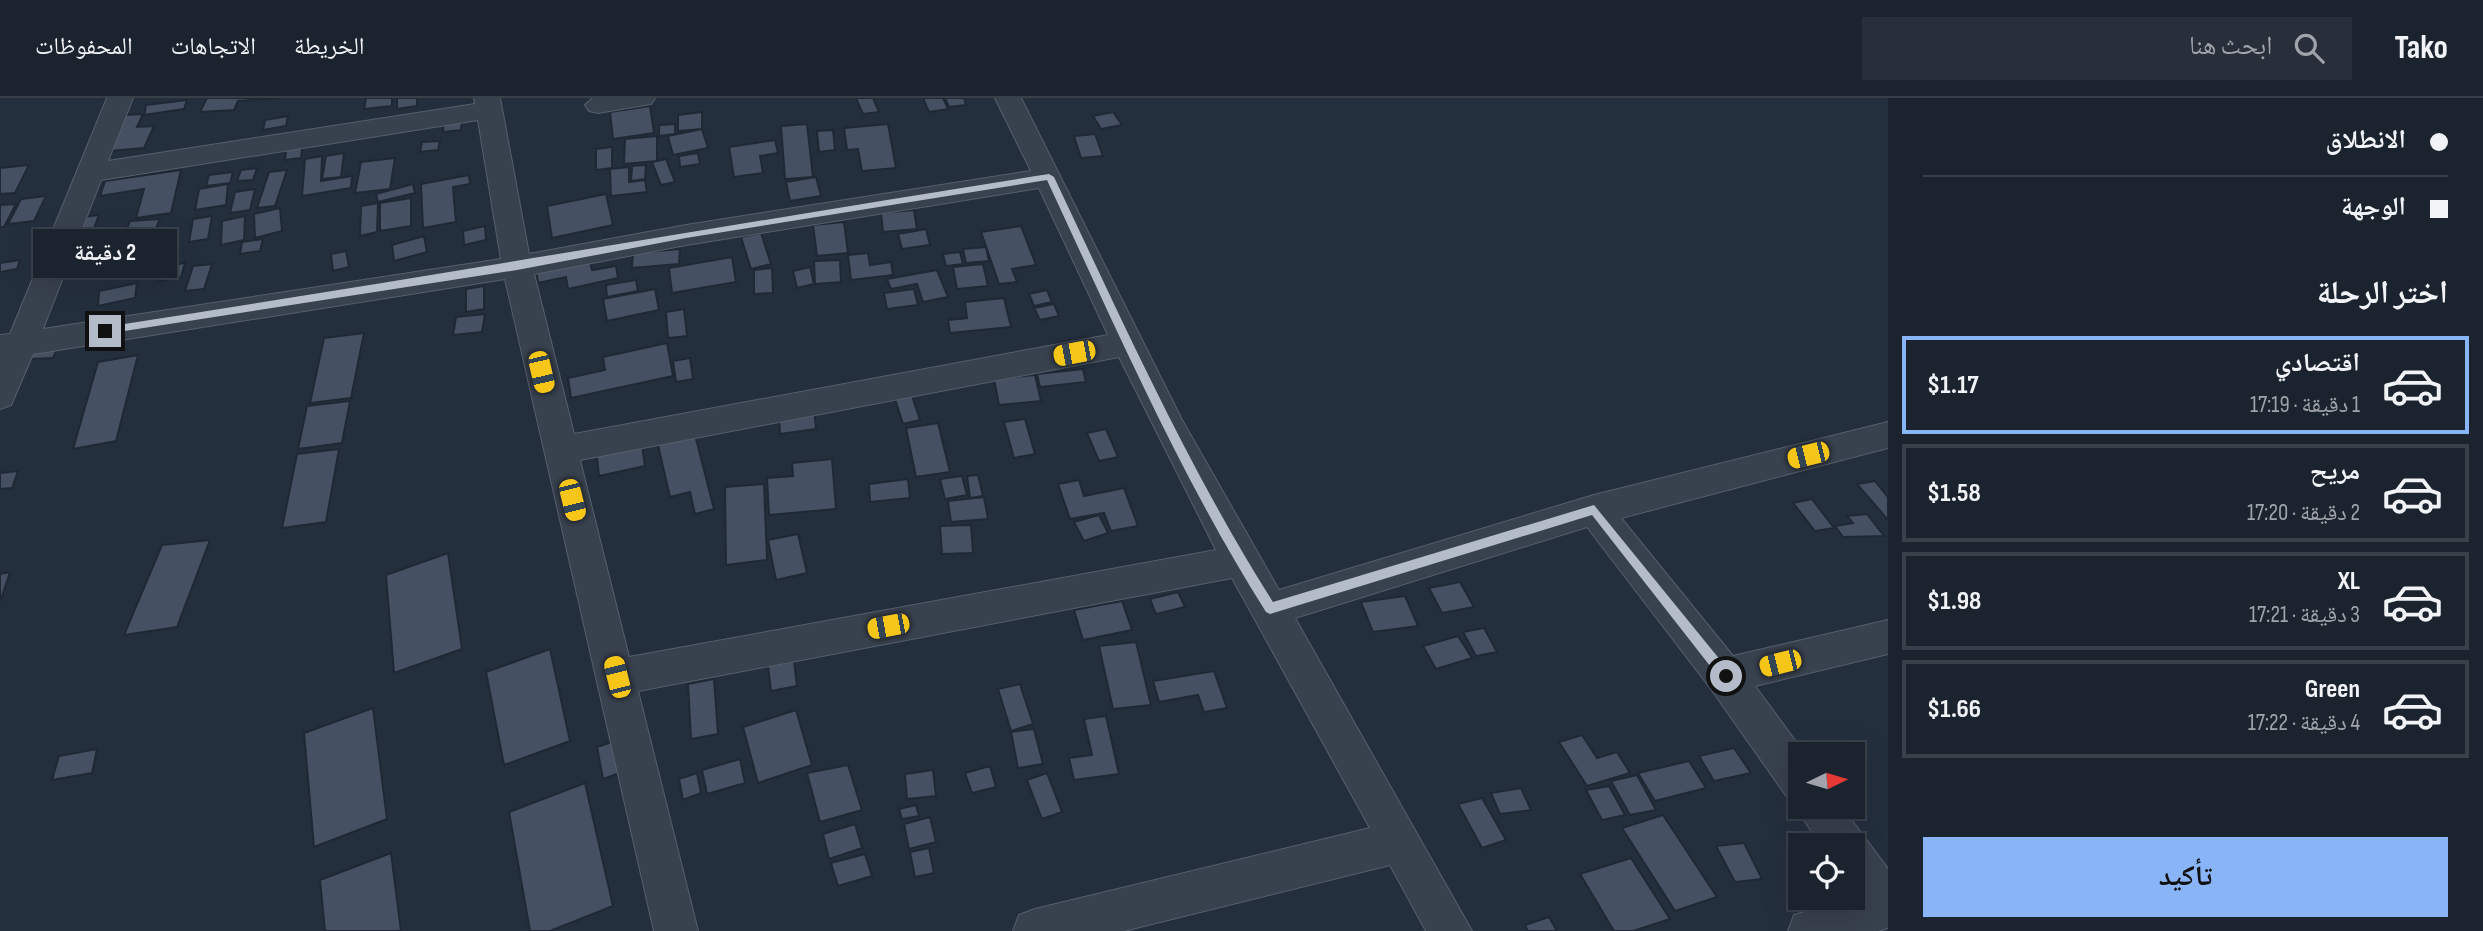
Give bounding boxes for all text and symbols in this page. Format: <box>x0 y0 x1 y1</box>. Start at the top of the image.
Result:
search box <box>1862 17 2352 80</box>
text: Tako <box>2394 28 2448 68</box>
icon: search <box>2290 29 2328 67</box>
text: ابحث هنا <box>2189 31 2272 62</box>
text: المحفوظات <box>35 32 133 61</box>
text: الاتجاهات <box>171 32 256 61</box>
text: الخريطة <box>294 32 365 61</box>
text: الانطلاق <box>2326 125 2406 156</box>
text: الوجهة <box>2341 192 2406 223</box>
callout: 2 دقيقة <box>33 230 177 278</box>
text: 2 دقيقة <box>74 239 136 267</box>
text: اختر الرحلة <box>2317 274 2448 313</box>
route end <box>89 315 121 347</box>
car <box>1052 339 1097 367</box>
text: اقتصادي <box>2275 348 2360 379</box>
car <box>527 349 556 395</box>
icon: car <box>2381 354 2444 417</box>
text: $1.17 <box>1927 370 1979 401</box>
text: 1 دقيقة · 17:19 <box>2250 391 2360 419</box>
car <box>1786 440 1831 470</box>
text: مريح <box>2310 456 2360 487</box>
icon: car <box>2381 462 2444 525</box>
car <box>557 477 588 523</box>
text: $1.58 <box>1927 478 1981 509</box>
text: 2 دقيقة · 17:20 <box>2247 499 2360 527</box>
text: XL <box>2338 566 2360 597</box>
icon: car <box>2381 570 2444 633</box>
text: $1.98 <box>1927 586 1981 617</box>
text: 3 دقيقة · 17:21 <box>2249 601 2360 629</box>
car <box>866 612 911 640</box>
car <box>1758 648 1803 678</box>
car <box>602 654 633 700</box>
route start <box>1710 660 1742 692</box>
text: Green <box>2305 674 2360 705</box>
icon: car <box>2381 678 2444 741</box>
text: $1.66 <box>1927 694 1981 725</box>
text: 4 دقيقة · 17:22 <box>2248 709 2360 737</box>
north arrow <box>1788 742 1866 819</box>
map controls <box>1788 742 1865 910</box>
button: locate <box>1788 833 1865 910</box>
button: تأكيد <box>1923 837 2448 917</box>

